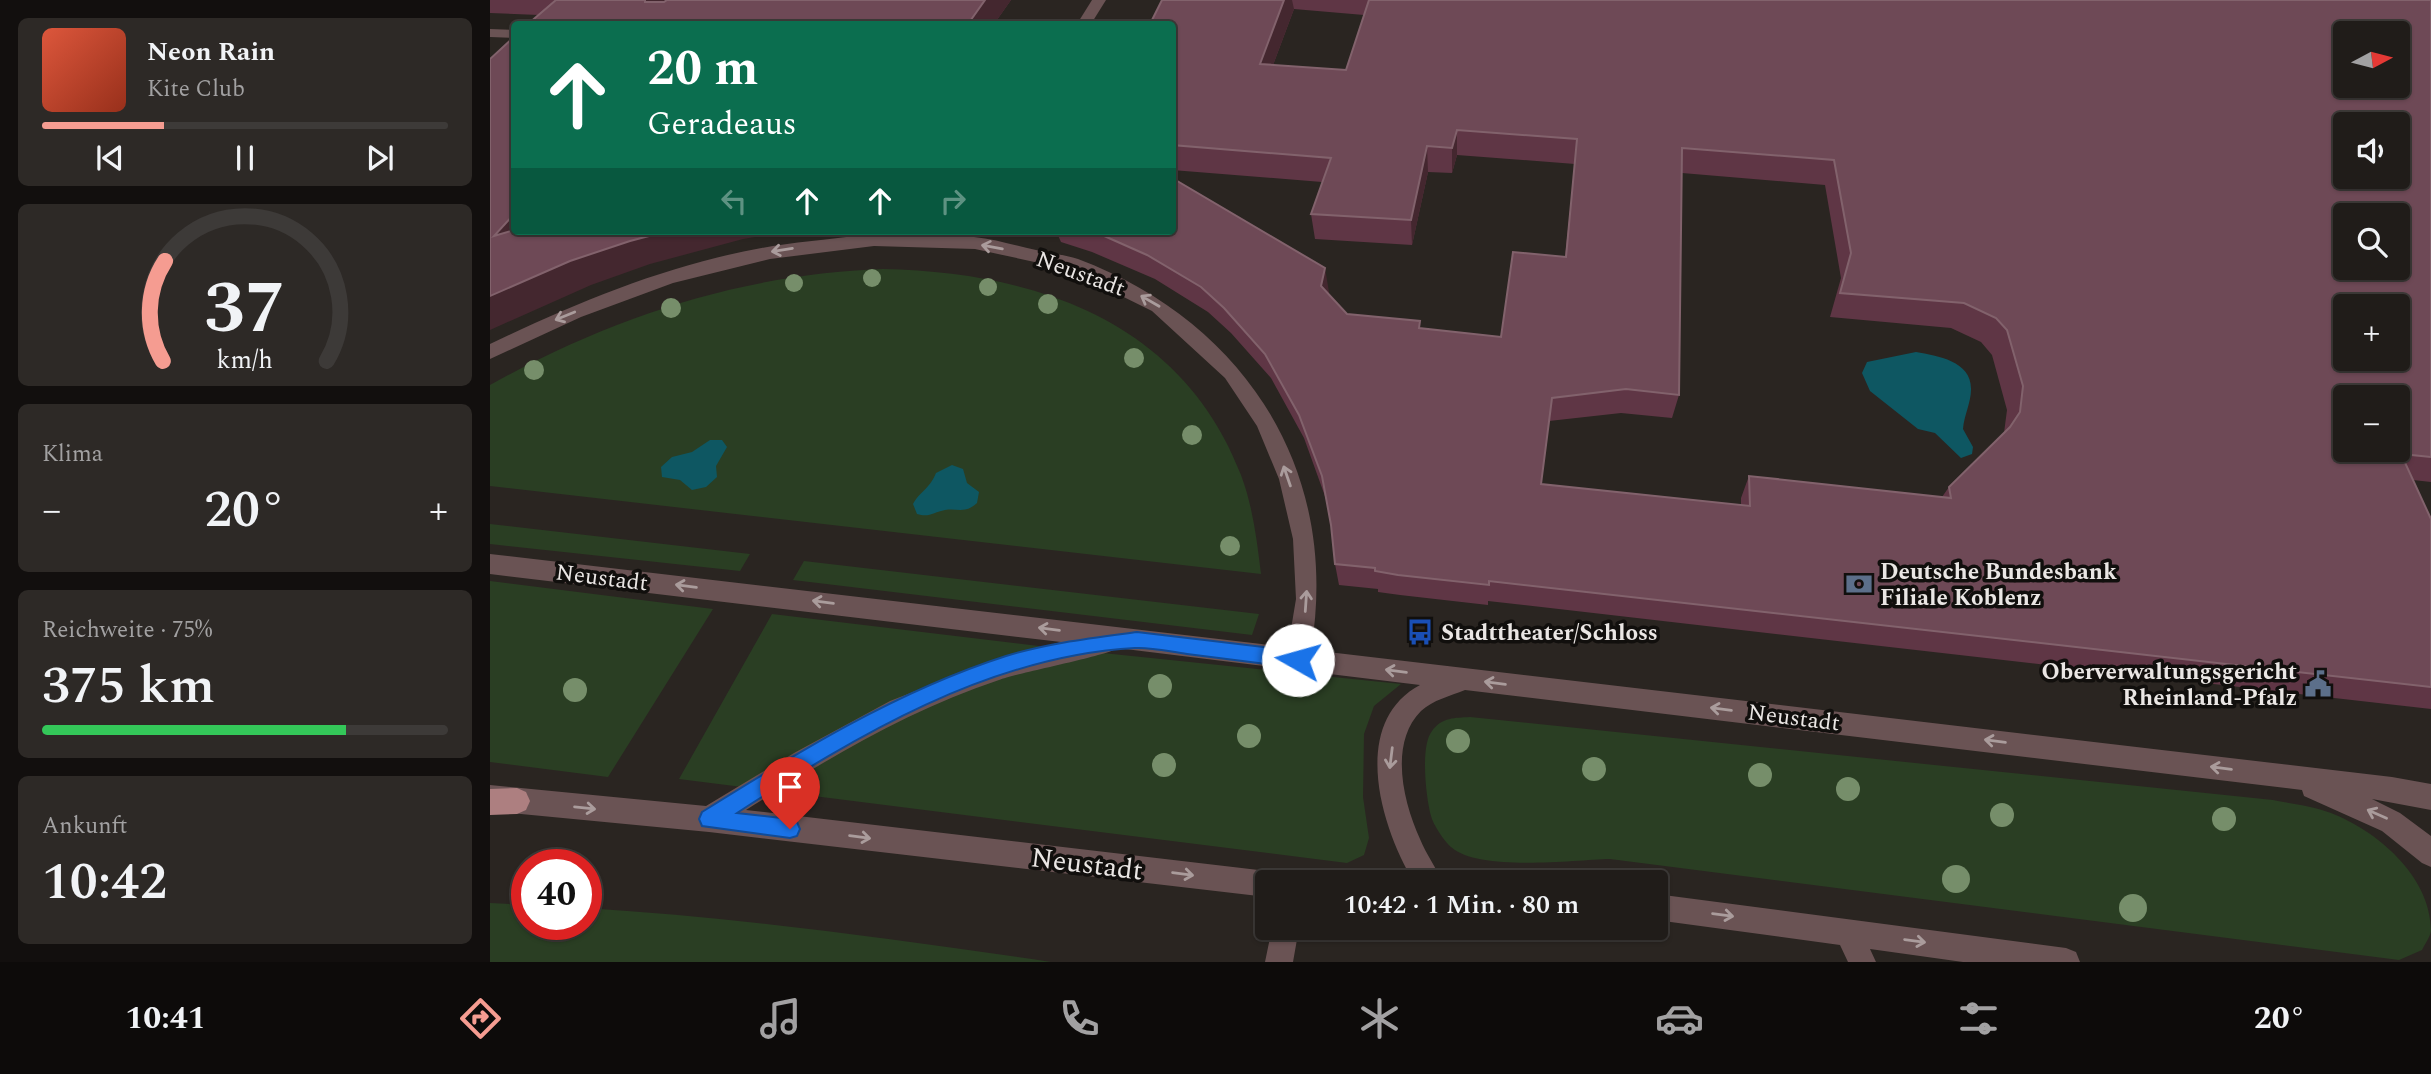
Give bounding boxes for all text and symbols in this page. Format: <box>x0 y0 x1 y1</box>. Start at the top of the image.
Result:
north arrow <box>2333 21 2410 98</box>
map controls <box>2333 21 2410 462</box>
text: Neon Rain <box>147 32 275 72</box>
text: 20 m <box>647 32 758 107</box>
icon: ahead <box>532 49 623 140</box>
text: Kite Club <box>147 72 245 107</box>
text: Geradeaus <box>647 100 797 149</box>
button: sound <box>2333 112 2410 189</box>
icon: previous <box>91 139 129 177</box>
icon: pause <box>226 139 264 177</box>
icon: next <box>361 139 399 177</box>
icon: left <box>715 182 753 220</box>
icon: ahead <box>788 182 826 220</box>
icon: ahead <box>861 182 899 220</box>
icon: right <box>934 182 972 220</box>
button: search <box>2333 203 2410 280</box>
one-way arrow <box>981 239 1004 253</box>
street label: Neustadt <box>1031 242 1130 307</box>
one-way arrow <box>771 244 794 257</box>
text: 37 <box>204 254 286 365</box>
one-way arrow <box>1140 294 1160 308</box>
button: + <box>2333 294 2410 371</box>
one-way arrow <box>554 310 576 323</box>
text: km/h <box>217 342 273 380</box>
button: − <box>2333 385 2410 462</box>
text: Klima <box>42 437 103 472</box>
one-way arrow <box>1280 465 1293 487</box>
text: 20° <box>204 471 286 550</box>
text: − <box>42 482 61 540</box>
text: + <box>429 482 448 540</box>
street label: Neustadt <box>554 555 650 601</box>
place label: Deutsche Bundesbank Filiale Koblenz <box>1880 555 2117 616</box>
bank icon: Deutsche Bundesbank Filiale Koblenz <box>1844 569 1874 599</box>
one-way arrow <box>675 580 698 593</box>
one-way arrow <box>1300 590 1313 613</box>
one-way arrow <box>812 596 835 609</box>
text: Reichweite · 75% <box>42 613 212 648</box>
place label: Stadttheater/Schloss <box>1441 616 1658 651</box>
bus stop icon: Stadttheater/Schloss <box>1405 617 1435 647</box>
one-way arrow <box>1038 623 1061 636</box>
position arrow <box>1261 623 1335 697</box>
text: 375 km <box>42 647 215 726</box>
place label: Oberverwaltungsgericht Rheinland-Pfalz <box>2042 655 2297 716</box>
one-way arrow <box>1386 665 1408 678</box>
public building icon: Oberverwaltungsgericht Rheinland-Pfalz <box>2303 669 2333 699</box>
one-way arrow <box>1484 676 1506 689</box>
street label: Neustadt <box>1746 695 1842 741</box>
one-way arrow <box>1710 702 1733 715</box>
one-way arrow <box>1984 735 2007 748</box>
one-way arrow <box>1385 746 1398 769</box>
pin <box>760 757 820 829</box>
one-way arrow <box>2210 761 2233 774</box>
icon: arrive <box>771 768 809 806</box>
one-way arrow <box>573 802 596 815</box>
one-way arrow <box>2366 807 2388 820</box>
text: Ankunft <box>42 809 127 844</box>
one-way arrow <box>848 830 871 843</box>
street label: Neustadt <box>1028 836 1145 893</box>
text: 10:42 <box>42 843 167 922</box>
speed limit sign: 40 <box>511 849 602 940</box>
one-way arrow <box>1171 868 1194 881</box>
text: 10:42 · 1 Min. · 80 m <box>1344 885 1579 925</box>
one-way arrow <box>1711 909 1734 922</box>
one-way arrow <box>1903 934 1926 947</box>
text: 10:41 <box>125 994 206 1043</box>
icon: directions <box>456 994 505 1043</box>
icon: music <box>756 994 805 1043</box>
icon: phone <box>1055 994 1104 1043</box>
icon: climate <box>1355 994 1404 1043</box>
icon: car <box>1655 994 1704 1043</box>
icon: filters <box>1954 994 2003 1043</box>
text: 20° <box>2254 994 2306 1043</box>

